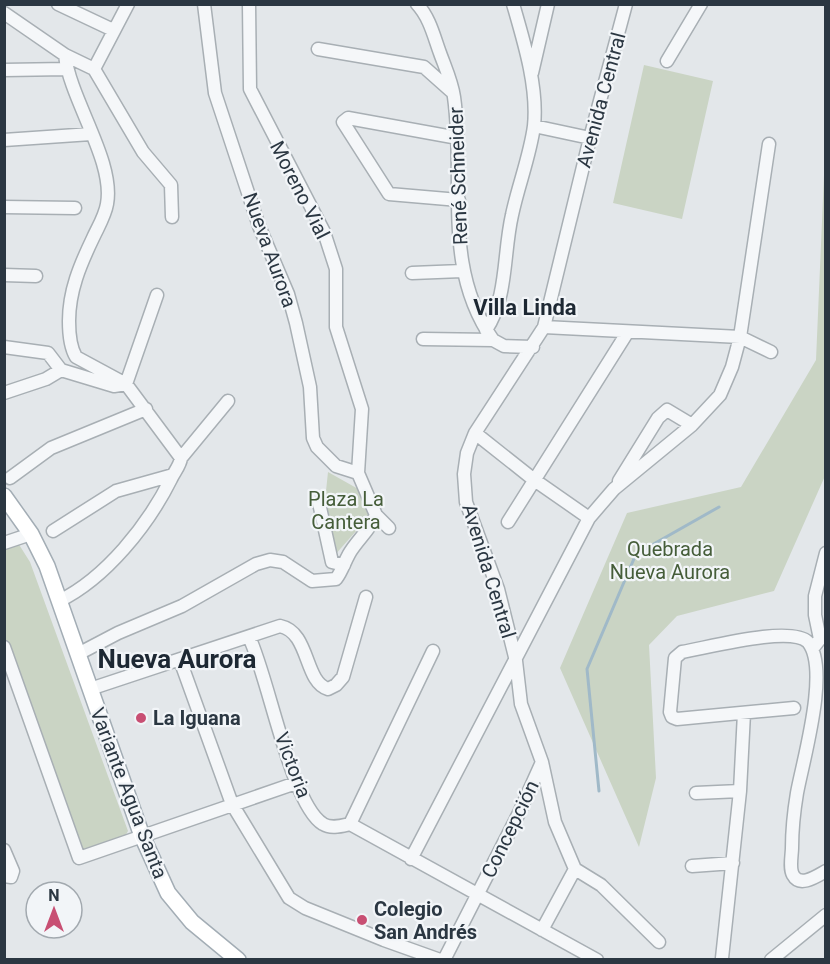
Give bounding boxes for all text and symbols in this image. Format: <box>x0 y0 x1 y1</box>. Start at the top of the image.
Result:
street label: Avenida Central <box>571 30 631 170</box>
street label: René Schneider <box>444 106 472 245</box>
street label: Moreno Vial <box>265 137 335 243</box>
street label: Nueva Aurora <box>238 189 302 311</box>
district label: Villa Linda <box>473 295 577 320</box>
park label: Plaza La Cantera <box>308 487 384 534</box>
street label: Avenida Central <box>457 501 521 641</box>
park label: Quebrada Nueva Aurora <box>610 537 730 584</box>
district label: Nueva Aurora <box>98 644 257 674</box>
street label: Variante Agua Santa <box>85 704 173 882</box>
place label: La Iguana <box>153 706 241 730</box>
marker: La Iguana <box>134 711 148 725</box>
street label: Victoria <box>270 729 316 801</box>
street label: Concepción <box>476 776 544 882</box>
north arrow <box>24 880 84 940</box>
text: N <box>48 886 60 905</box>
place label: Colegio San Andrés <box>374 897 477 944</box>
marker: Colegio San Andrés <box>355 913 369 927</box>

